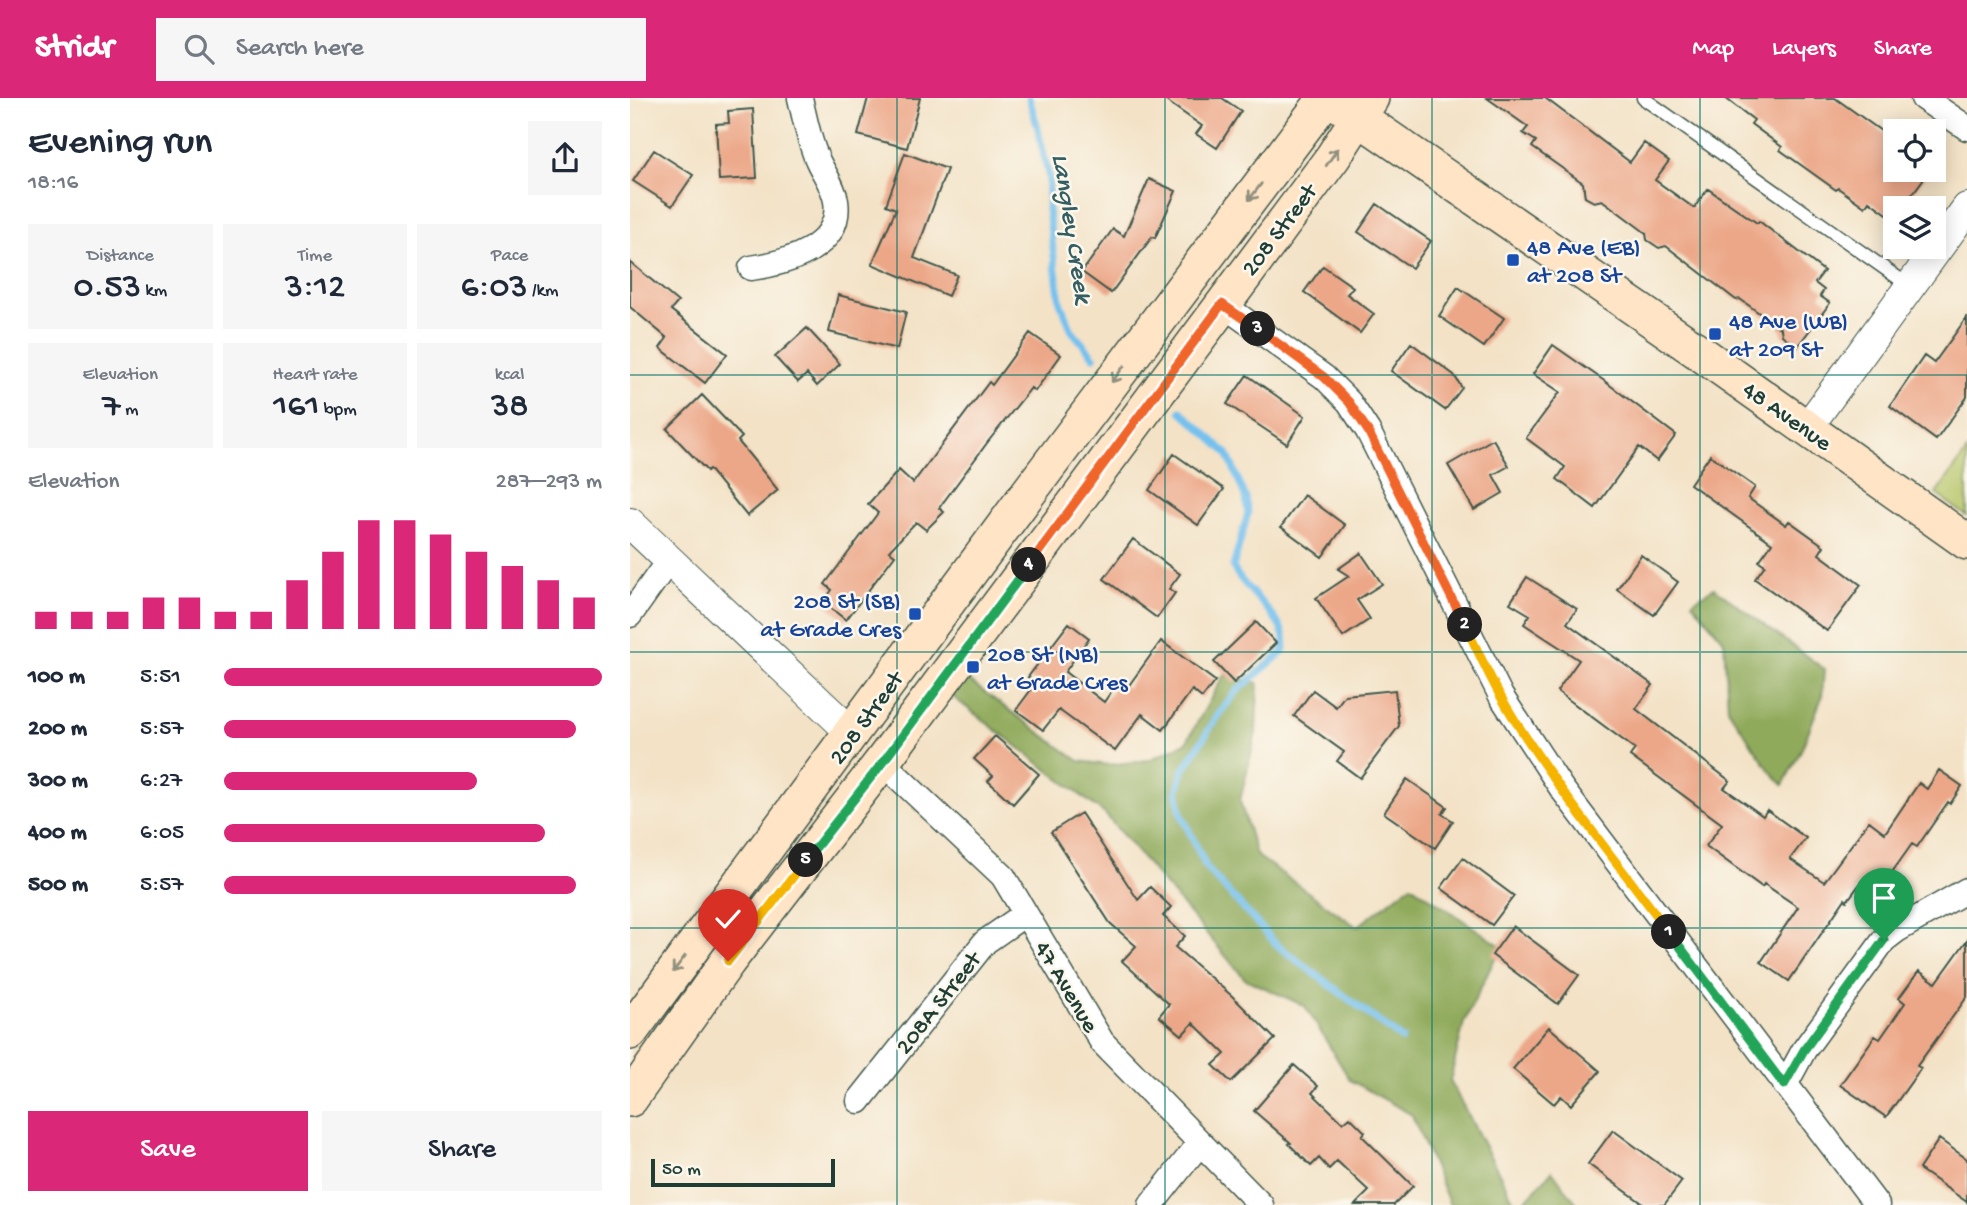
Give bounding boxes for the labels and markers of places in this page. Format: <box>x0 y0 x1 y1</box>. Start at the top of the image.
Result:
place label: 48 Ave (EB) at 208 St <box>1527 235 1641 292</box>
marker: 48 Ave (EB) at 208 St <box>1505 252 1521 268</box>
place label: 48 Ave (WB) at 209 St <box>1729 309 1848 366</box>
pin: 3 <box>1240 312 1276 346</box>
marker: 48 Ave (WB) at 209 St <box>1707 326 1723 342</box>
pin: 4 <box>1012 547 1046 582</box>
place label: 208 St (SB) at Grade Cres <box>760 589 902 646</box>
marker: 208 St (SB) at Grade Cres <box>907 606 923 622</box>
pin: 2 <box>1448 608 1482 642</box>
place label: 208 St (NB) at Grade Cres <box>987 642 1129 699</box>
marker: 208 St (NB) at Grade Cres <box>965 659 981 675</box>
pin: 5 <box>788 842 824 878</box>
pin <box>1854 868 1914 940</box>
pin <box>698 889 758 961</box>
pin: 1 <box>1651 914 1686 950</box>

